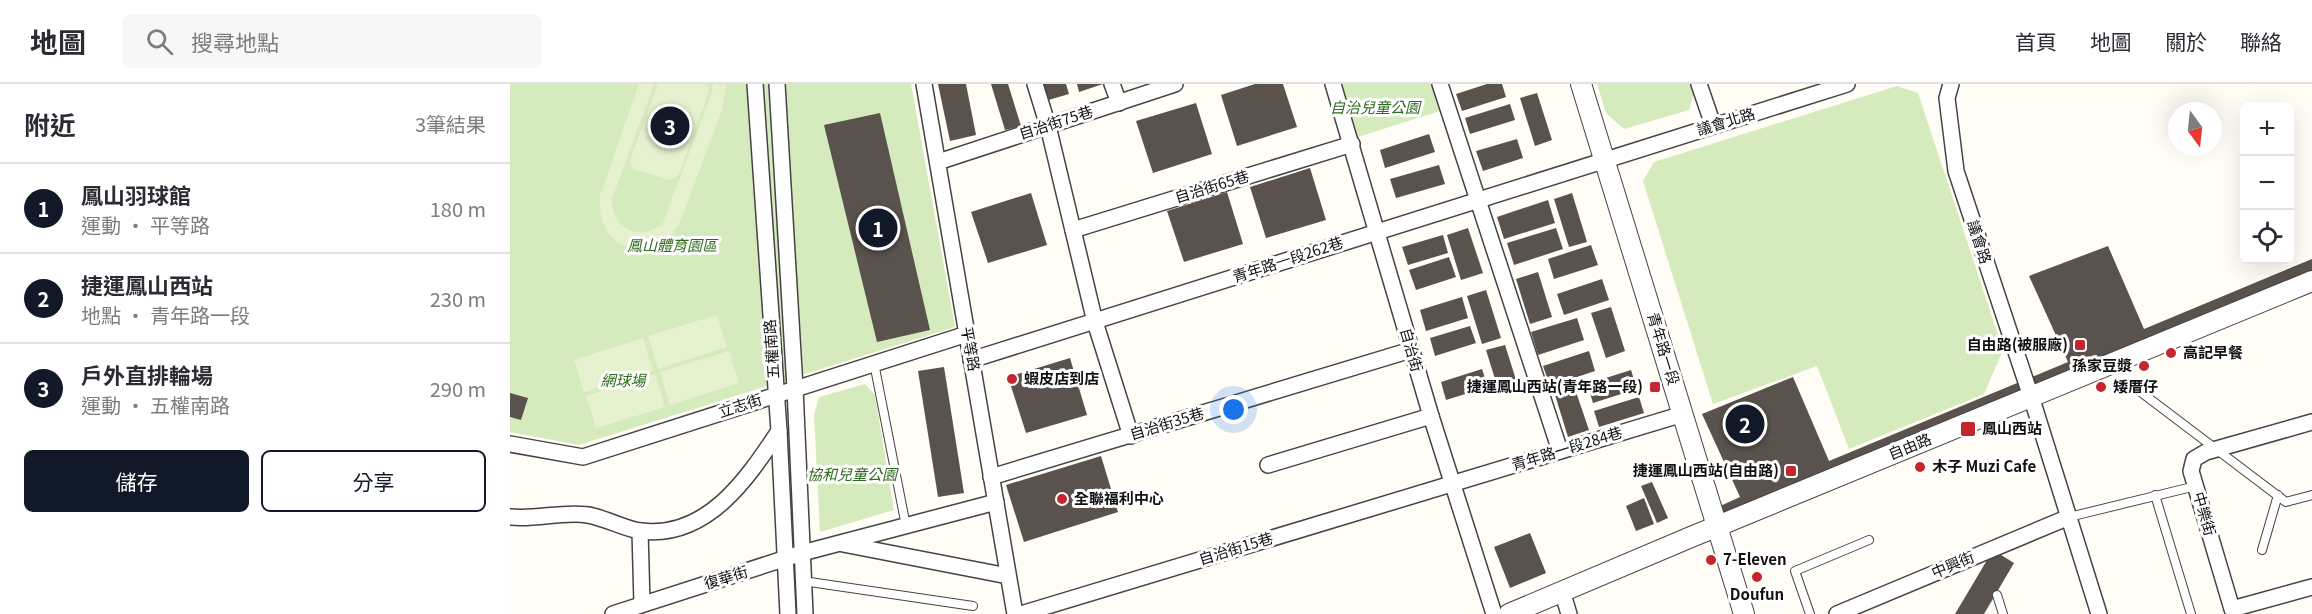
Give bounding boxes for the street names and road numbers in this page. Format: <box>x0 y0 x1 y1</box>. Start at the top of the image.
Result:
street label: 自治街75巷 <box>1016 100 1095 143</box>
street label: 議會北路 <box>1694 102 1757 139</box>
street label: 自治街65巷 <box>1172 164 1251 207</box>
street label: 議會路 <box>1963 217 1997 266</box>
street label: 青年路一段262巷 <box>1230 231 1345 286</box>
street label: 青年路一段 <box>1643 310 1685 388</box>
street label: 五權南路 <box>758 318 783 380</box>
street label: 平等路 <box>957 325 986 373</box>
street label: 自治街 <box>1396 325 1429 374</box>
street label: 立志街 <box>715 388 764 422</box>
street label: 自治街35巷 <box>1127 401 1206 444</box>
street label: 青年路一段284巷 <box>1509 421 1625 474</box>
street label: 自由路 <box>1885 427 1934 464</box>
street label: 中樂街 <box>2189 489 2222 538</box>
street label: 自治街15巷 <box>1196 526 1275 569</box>
street label: 中興街 <box>1928 545 1977 582</box>
street label: 復華街 <box>701 560 750 593</box>

